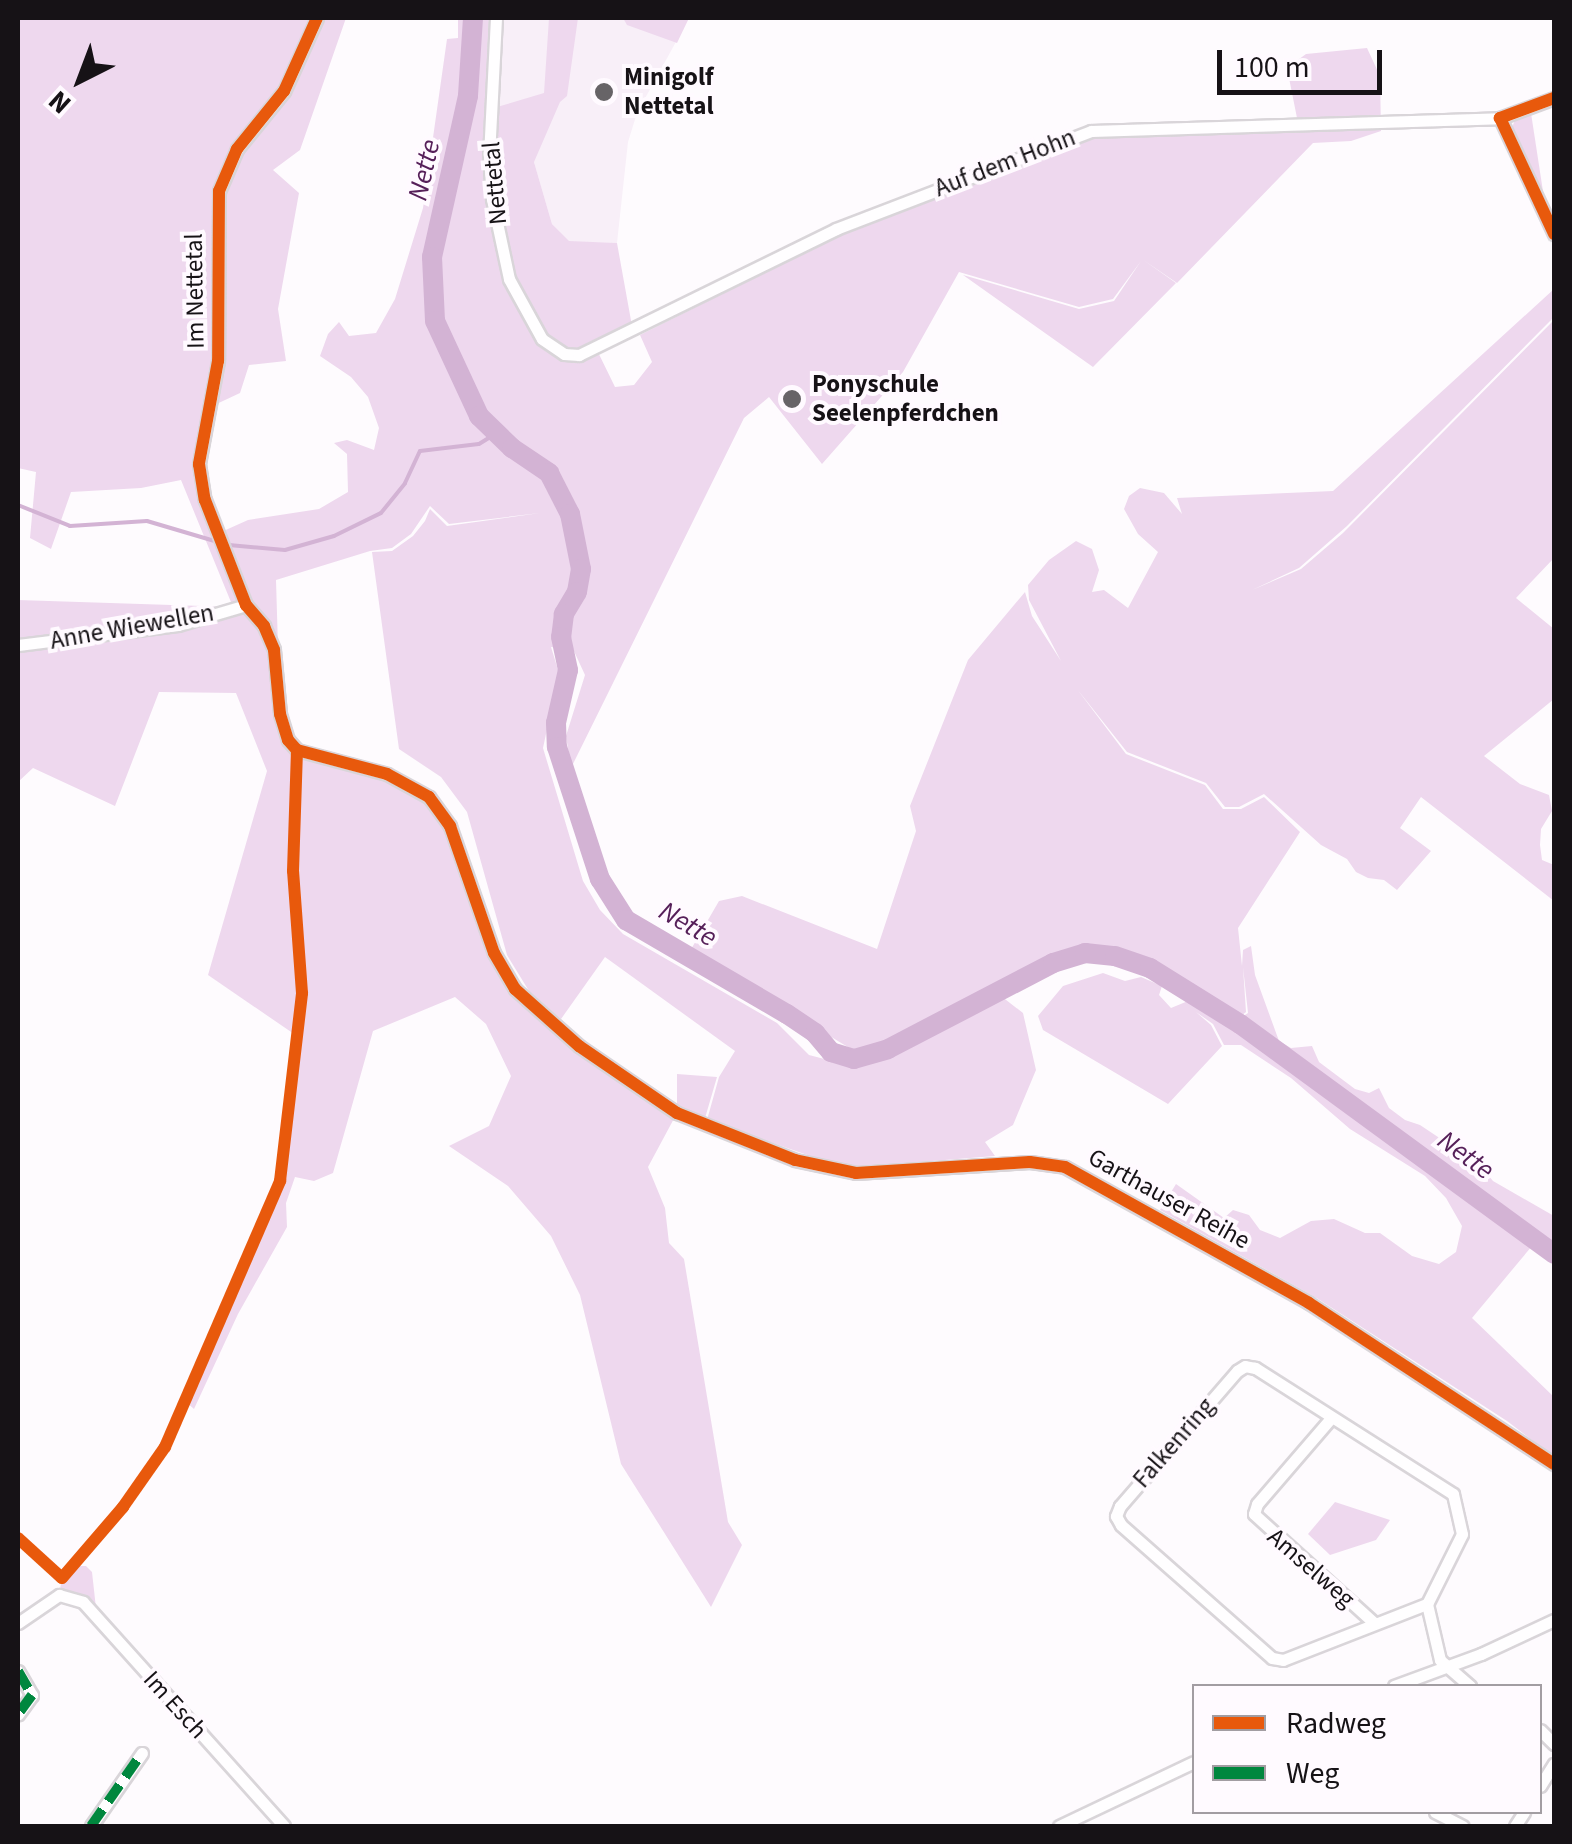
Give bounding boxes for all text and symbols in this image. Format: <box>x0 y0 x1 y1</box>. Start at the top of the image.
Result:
north arrow <box>30 30 130 130</box>
scale bar <box>1222 30 1387 92</box>
text: 100 m <box>1234 46 1310 89</box>
place label: Minigolf Nettetal <box>624 63 714 122</box>
text: N <box>40 81 80 123</box>
marker: Minigolf Nettetal <box>593 81 615 103</box>
street label: Auf dem Hohn <box>930 122 1080 204</box>
water label: Nette <box>401 136 447 204</box>
street label: Nettetal <box>476 140 514 226</box>
street label: Im Nettetal <box>179 233 211 349</box>
place label: Ponyschule Seelenpferdchen <box>812 370 999 429</box>
marker: Ponyschule Seelenpferdchen <box>781 388 803 410</box>
street label: Anne Wiewellen <box>48 598 216 656</box>
water label: Nette <box>653 894 723 954</box>
water label: Nette <box>1431 1123 1501 1187</box>
street label: Garthauser Reihe <box>1083 1142 1255 1256</box>
street label: Falkenring <box>1127 1392 1221 1494</box>
street label: Amselweg <box>1261 1522 1361 1614</box>
street label: Im Esch <box>137 1665 213 1745</box>
legend <box>1192 1684 1542 1814</box>
text: Radweg <box>1286 1702 1386 1745</box>
text: Weg <box>1286 1752 1339 1795</box>

